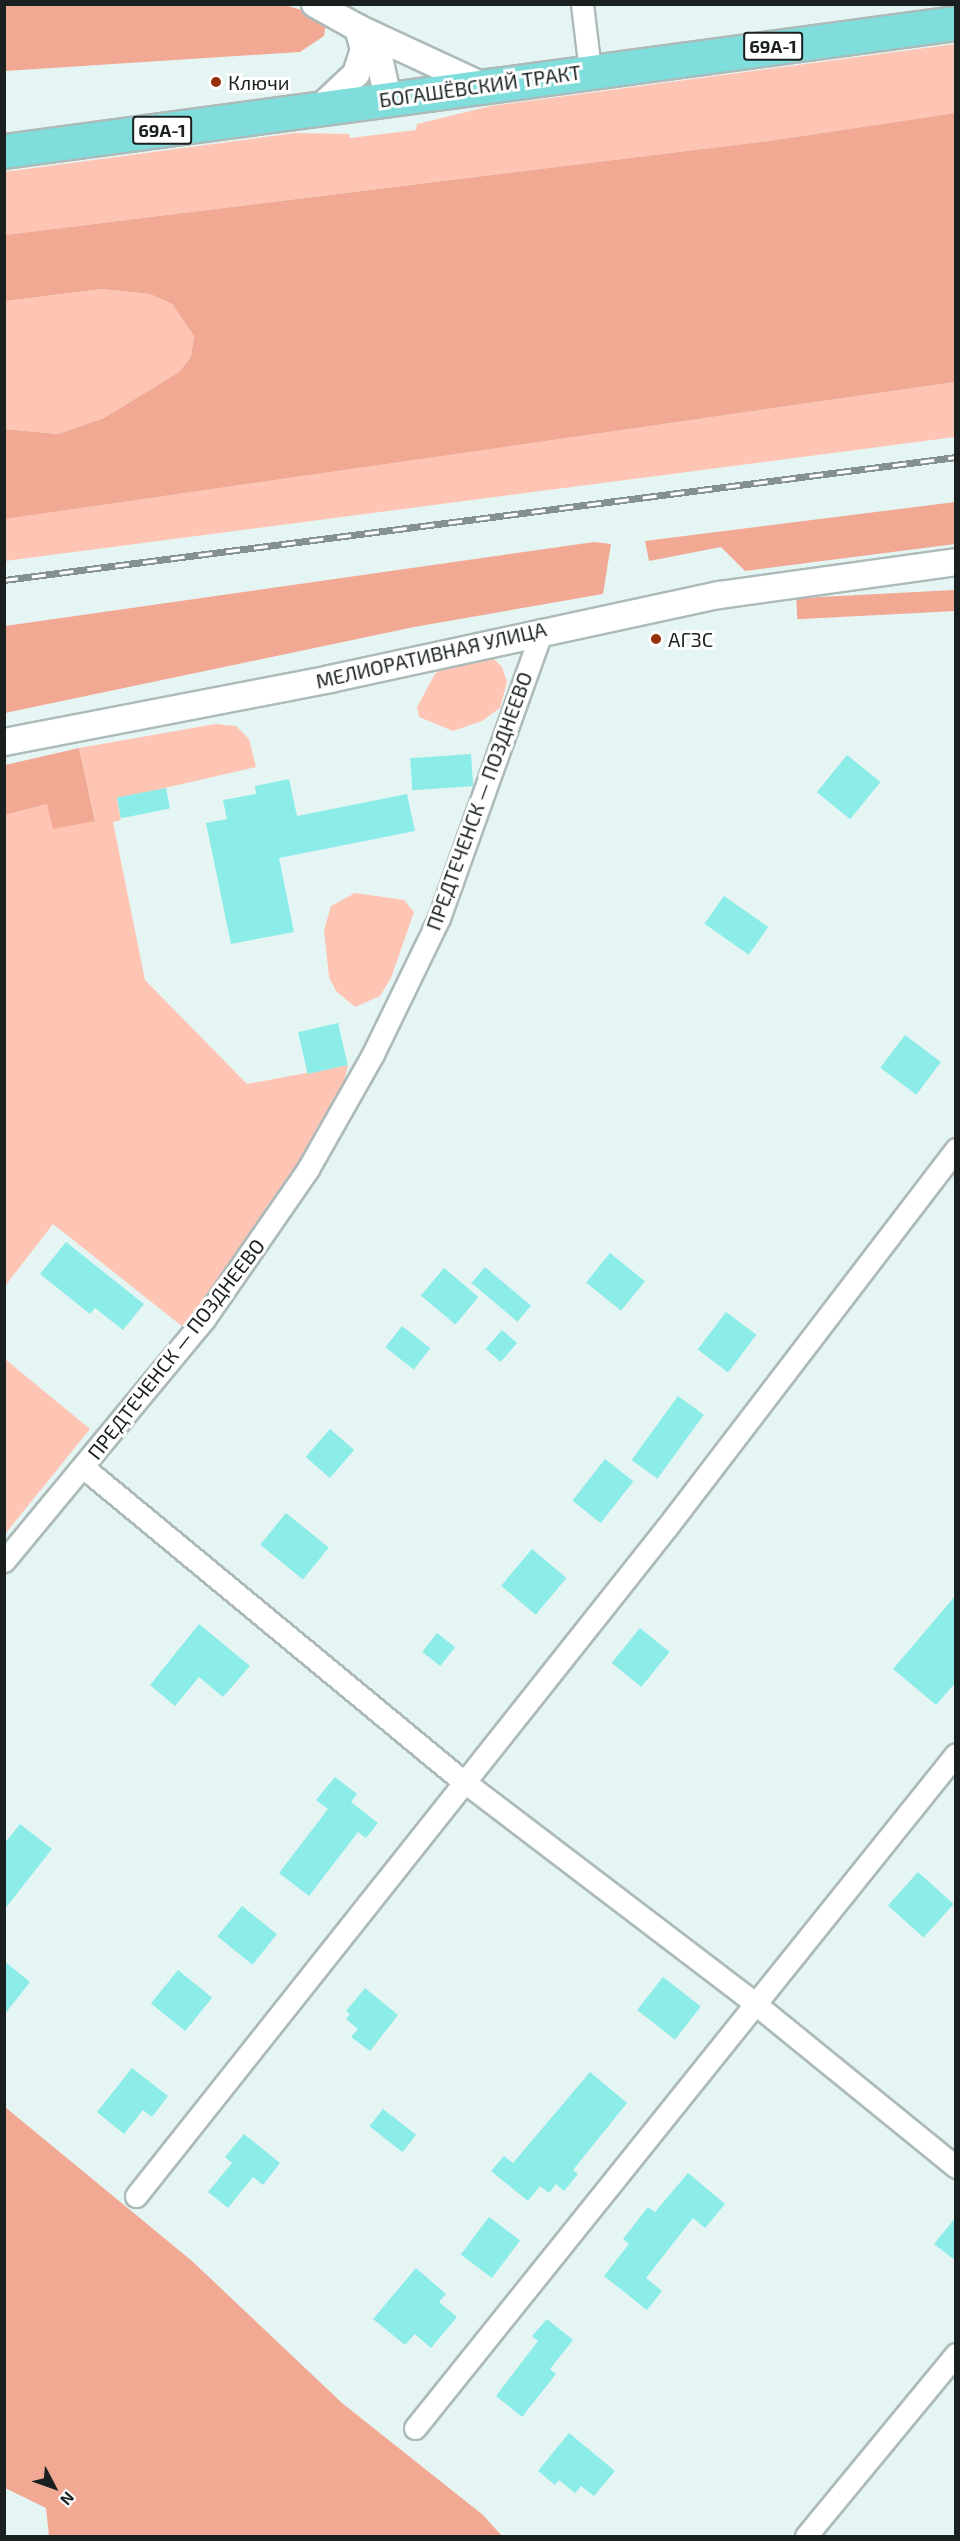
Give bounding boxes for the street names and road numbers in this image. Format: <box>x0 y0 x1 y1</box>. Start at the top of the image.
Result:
road number: 69А-1 <box>743 31 803 61</box>
street label: БОГАШЁВСКИЙ ТРАКТ <box>377 60 583 112</box>
road number: 69А-1 <box>132 115 192 145</box>
street label: МЕЛИОРАТИВНАЯ УЛИЦА <box>313 617 549 693</box>
street label: ПРЕДТЕЧЕНСК — ПОЗДНЕЕВО <box>421 669 537 933</box>
street label: ПРЕДТЕЧЕНСК — ПОЗДНЕЕВО <box>82 1234 270 1464</box>

